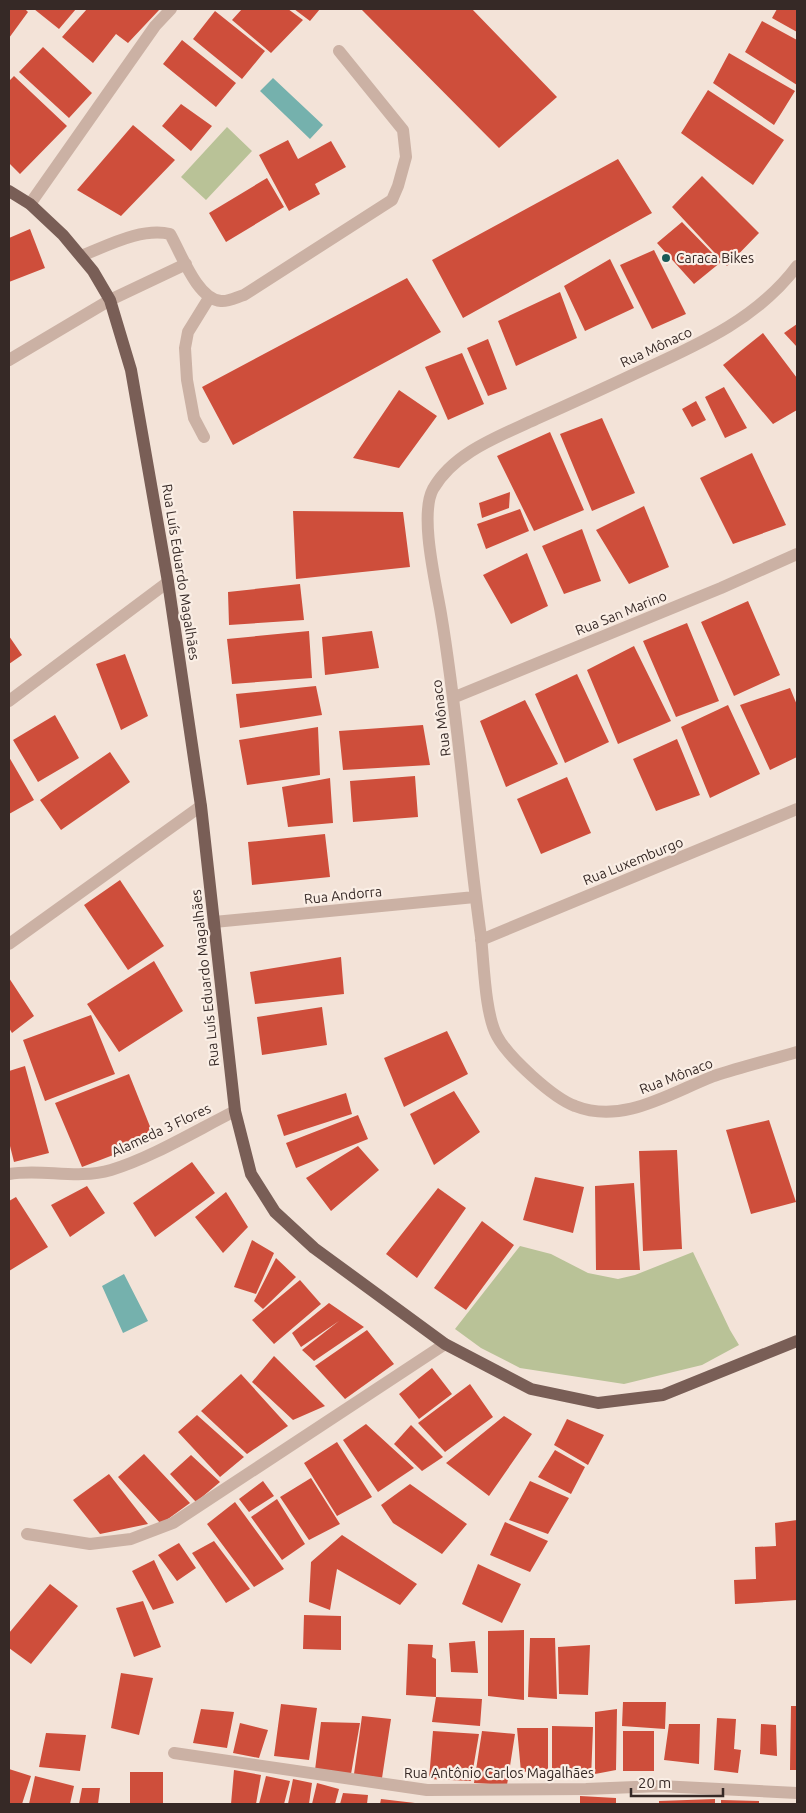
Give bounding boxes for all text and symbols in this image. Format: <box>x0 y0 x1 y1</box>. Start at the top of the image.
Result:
place label: Caraca Bikes <box>676 250 754 266</box>
marker: Caraca Bikes <box>660 252 672 264</box>
street label: Rua Mônaco <box>618 323 694 371</box>
street label: Rua Luís Eduardo Magalhães <box>159 483 203 661</box>
street label: Rua San Marino <box>573 587 669 639</box>
street label: Rua Mônaco <box>428 679 454 757</box>
street label: Rua Luxemburgo <box>581 834 685 888</box>
street label: Rua Andorra <box>303 883 383 907</box>
street label: Rua Luís Eduardo Magalhães <box>188 889 222 1067</box>
street label: Rua Mônaco <box>637 1055 715 1097</box>
street label: Alameda 3 Flores <box>109 1100 213 1160</box>
street label: Rua Antônio Carlos Magalhães <box>404 1765 594 1781</box>
scale bar <box>631 1766 724 1798</box>
text: 20 m <box>638 1774 671 1791</box>

